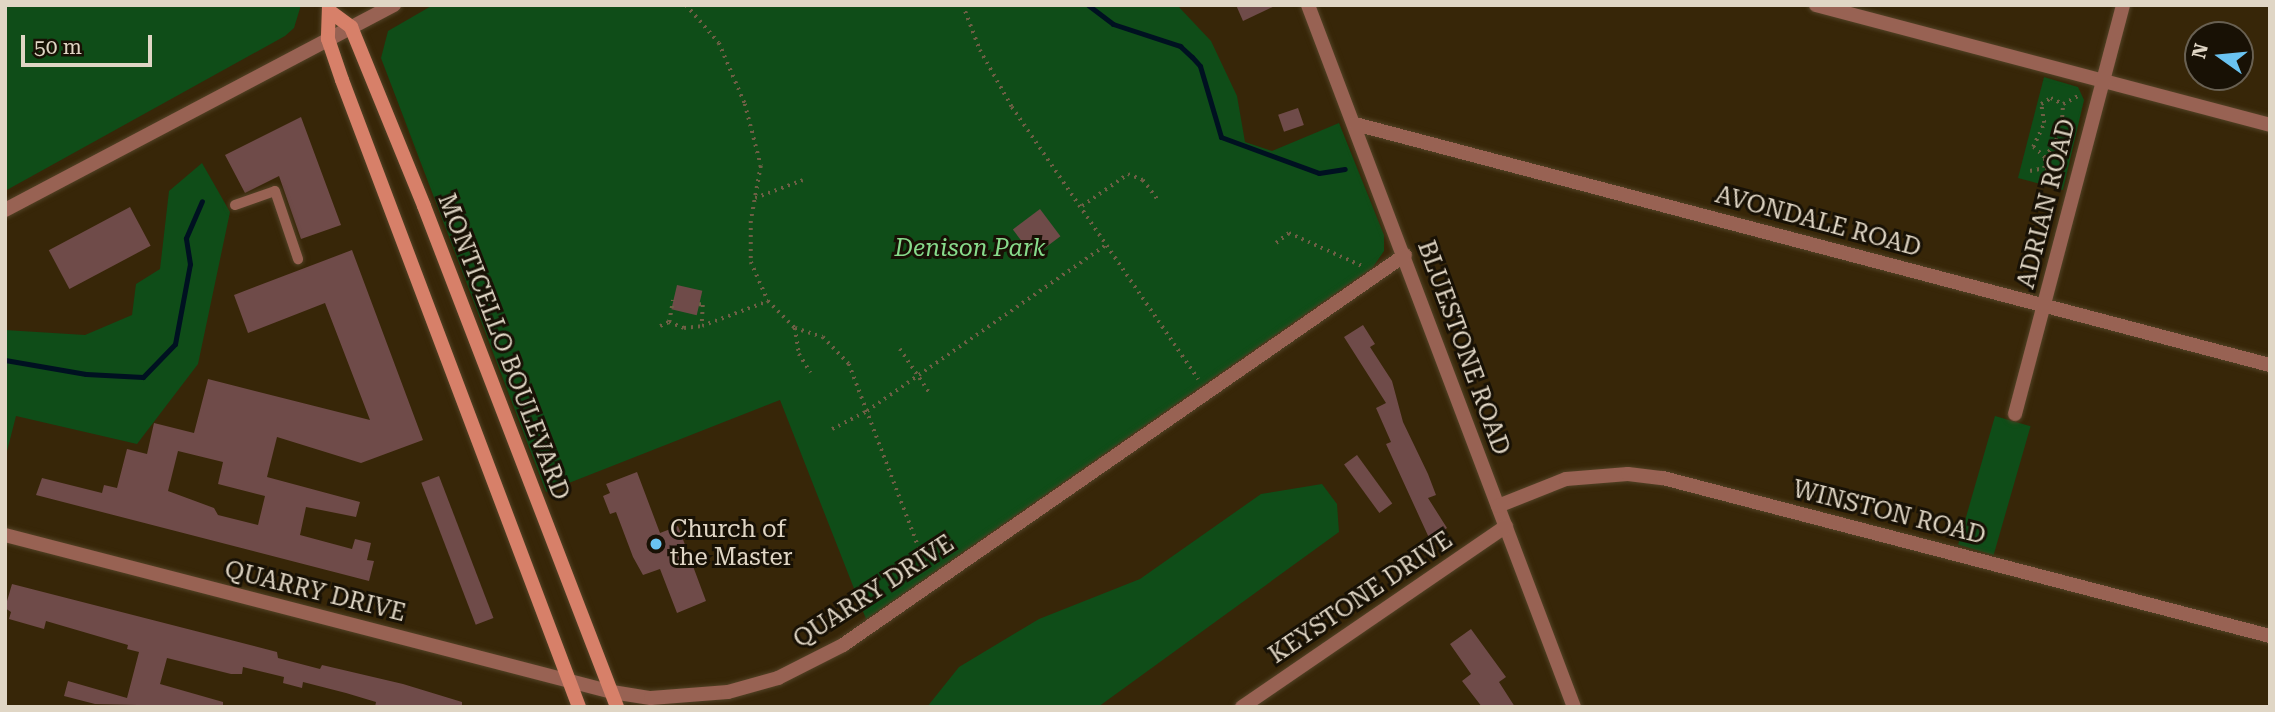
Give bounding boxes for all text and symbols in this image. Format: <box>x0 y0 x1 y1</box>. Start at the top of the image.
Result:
scale bar <box>24 21 156 65</box>
north arrow <box>2184 21 2254 91</box>
text: 50 m <box>34 35 82 59</box>
text: N <box>2187 41 2213 61</box>
street label: ADRIAN ROAD <box>2012 116 2082 292</box>
street label: AVONDALE ROAD <box>1712 181 1924 263</box>
street label: MONTICELLO BOULEVARD <box>431 190 575 504</box>
park label: Denison Park <box>894 235 1046 263</box>
street label: BLUESTONE ROAD <box>1411 237 1515 459</box>
street label: WINSTON ROAD <box>1790 475 1988 551</box>
place label: Church of the Master <box>670 516 792 572</box>
street label: KEYSTONE DRIVE <box>1264 526 1458 670</box>
street label: QUARRY DRIVE <box>788 529 960 655</box>
marker: Church of the Master <box>648 536 664 552</box>
street label: QUARRY DRIVE <box>222 556 408 628</box>

